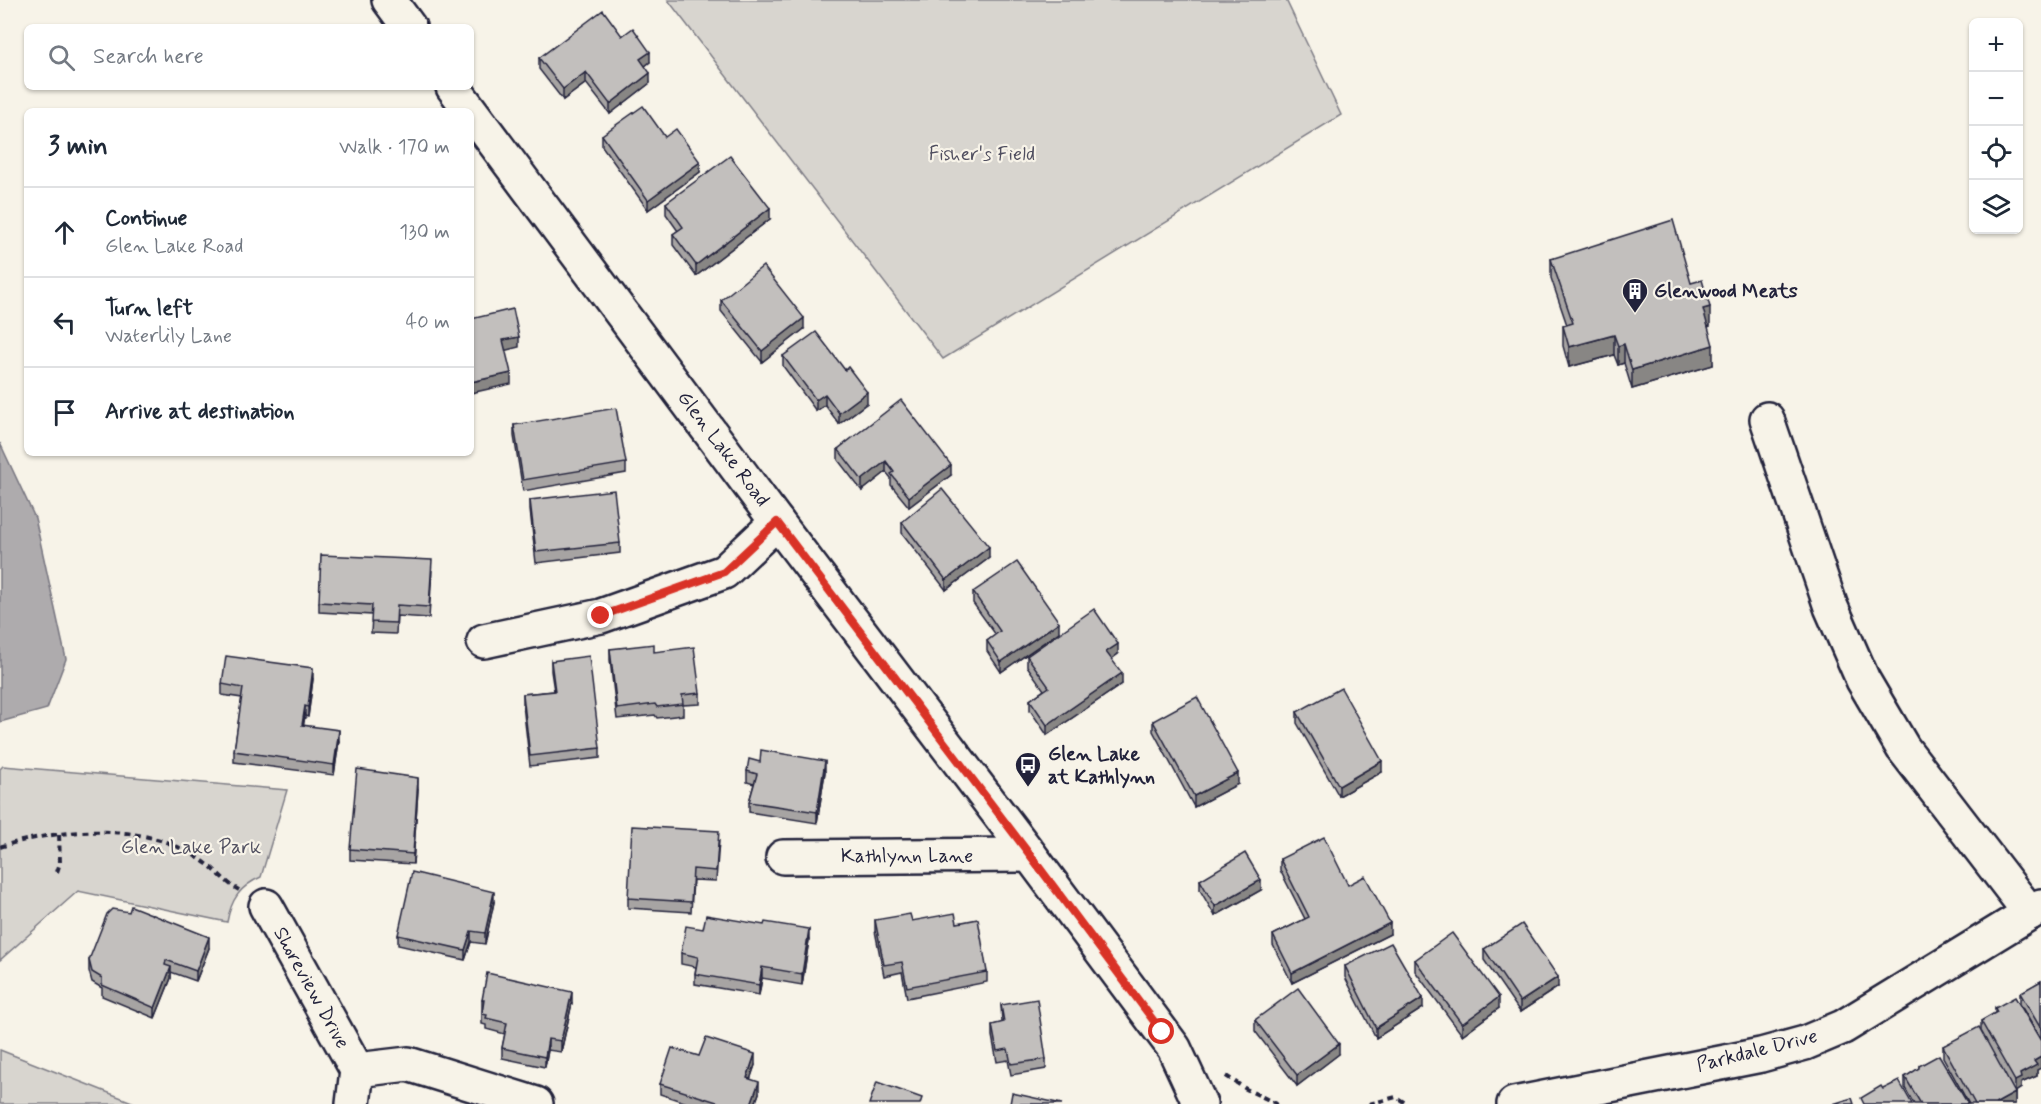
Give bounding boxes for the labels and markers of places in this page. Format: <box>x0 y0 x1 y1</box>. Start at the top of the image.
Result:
building icon: Glenwood Meats <box>1620 276 1650 314</box>
place label: Glenwood Meats <box>1654 278 1798 305</box>
place label: Glen Lake at Kathlynn <box>1048 741 1155 791</box>
bus stop icon: Glen Lake at Kathlynn <box>1013 750 1043 788</box>

